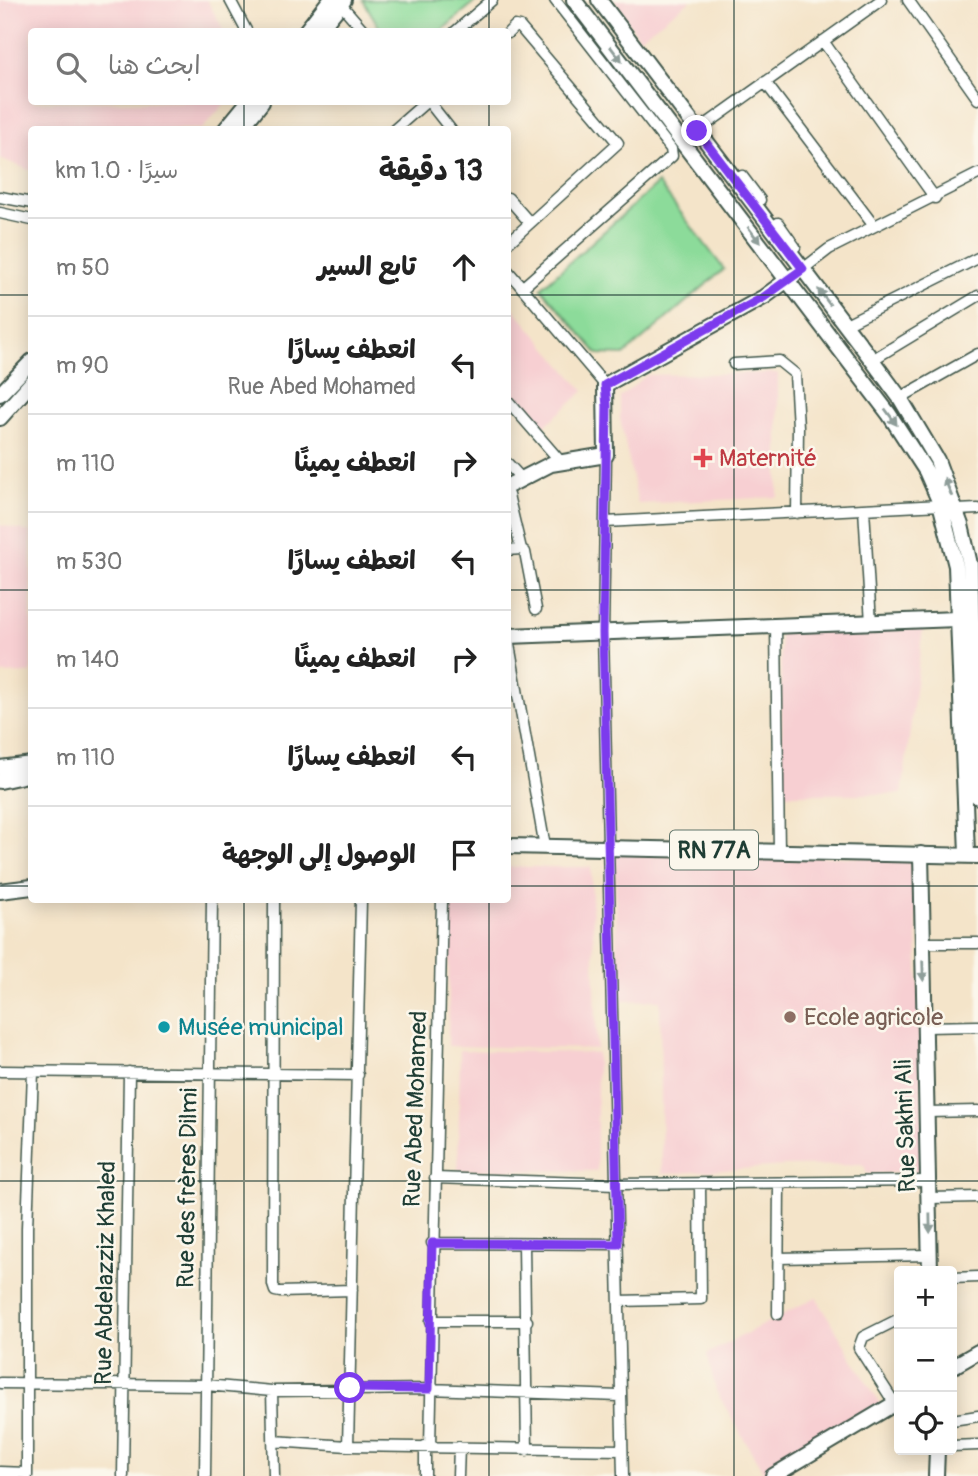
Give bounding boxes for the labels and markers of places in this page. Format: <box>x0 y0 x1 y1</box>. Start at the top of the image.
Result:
place label: Maternité <box>719 444 817 473</box>
marker: Maternité <box>693 448 713 468</box>
place label: Ecole agricole <box>804 1003 943 1032</box>
marker: Ecole agricole <box>782 1009 798 1025</box>
place label: Musée municipal <box>178 1013 344 1042</box>
marker: Musée municipal <box>156 1019 172 1035</box>

